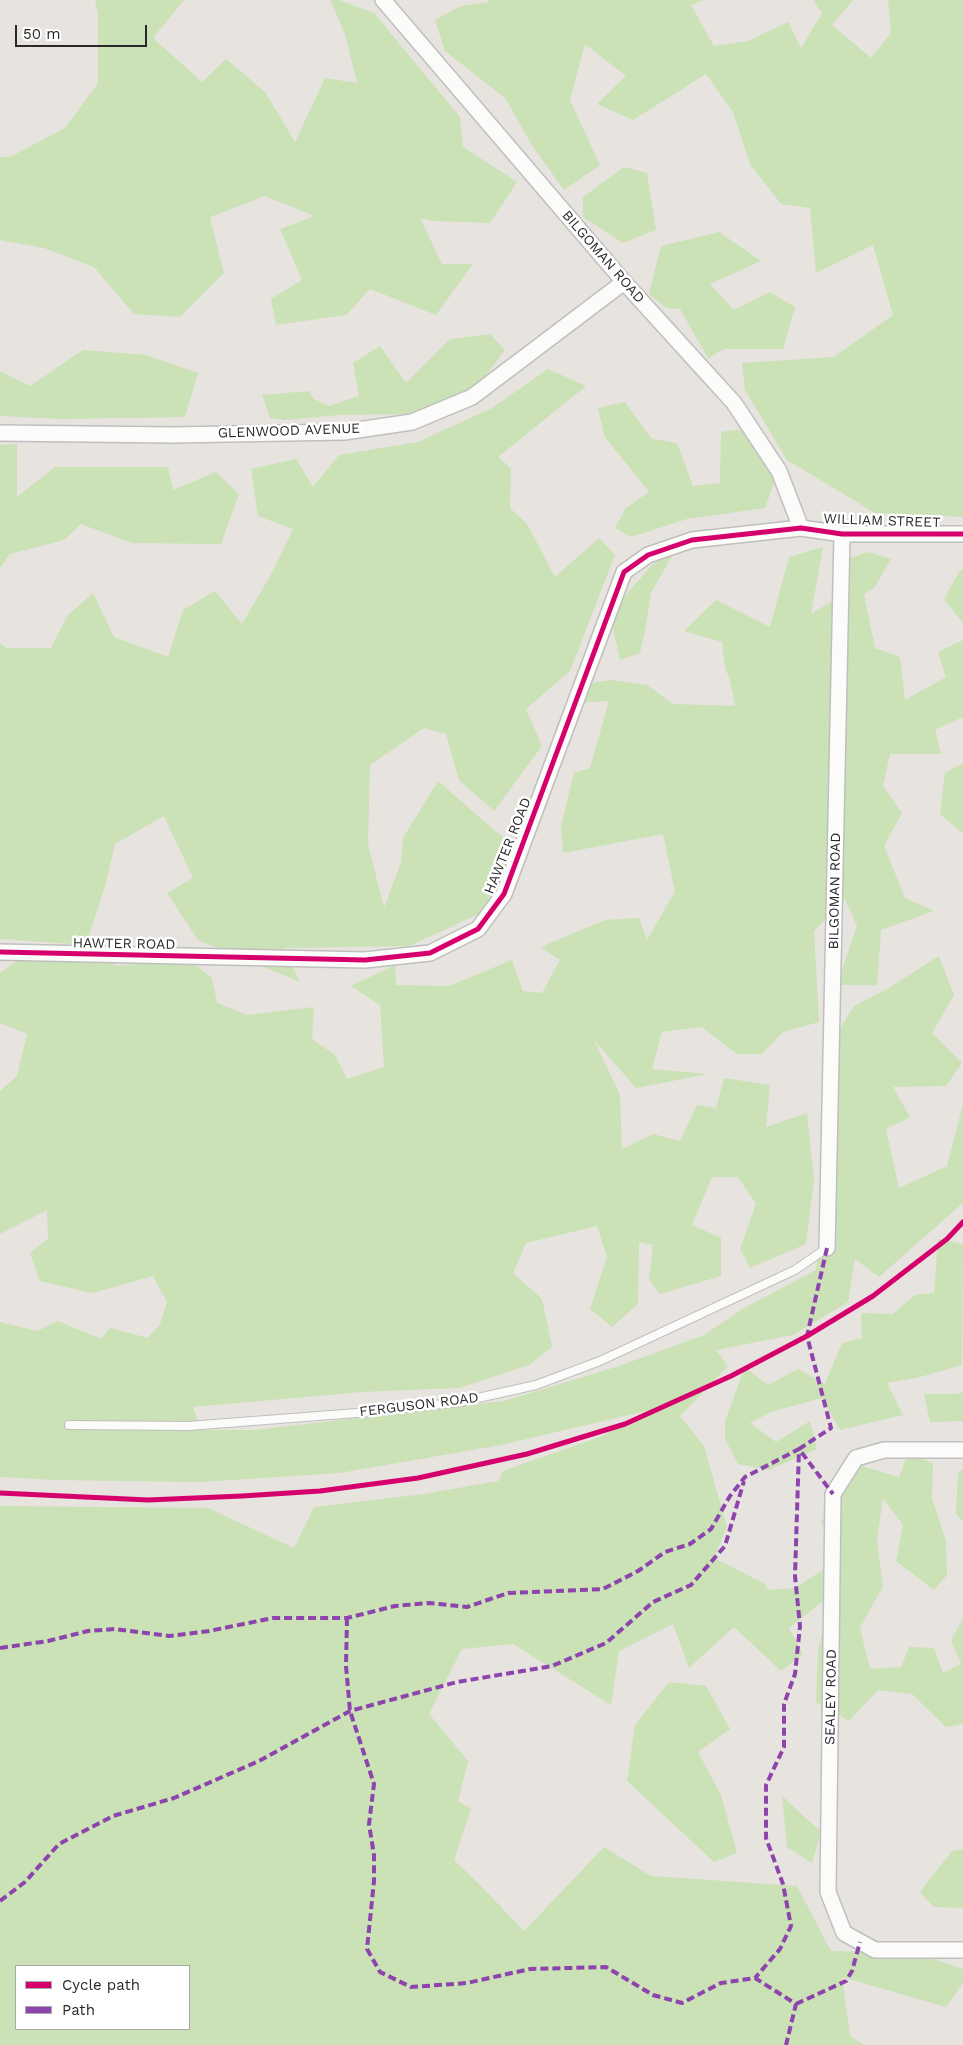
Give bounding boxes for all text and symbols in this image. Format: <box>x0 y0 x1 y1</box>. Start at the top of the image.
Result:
scale bar <box>18 15 150 47</box>
text: 50 m <box>23 25 60 43</box>
street label: BILGOMAN ROAD <box>558 207 648 307</box>
street label: GLENWOOD AVENUE <box>218 420 360 442</box>
street label: WILLIAM STREET <box>823 511 941 531</box>
street label: HAWTER ROAD <box>481 795 535 897</box>
street label: BILGOMAN ROAD <box>826 832 844 950</box>
street label: HAWTER ROAD <box>73 935 175 953</box>
street label: FERGUSON ROAD <box>358 1389 480 1421</box>
street label: SEALEY ROAD <box>822 1649 840 1745</box>
legend <box>15 1965 190 2030</box>
text: Cycle path <box>62 1976 140 1994</box>
text: Path <box>62 2001 95 2019</box>

